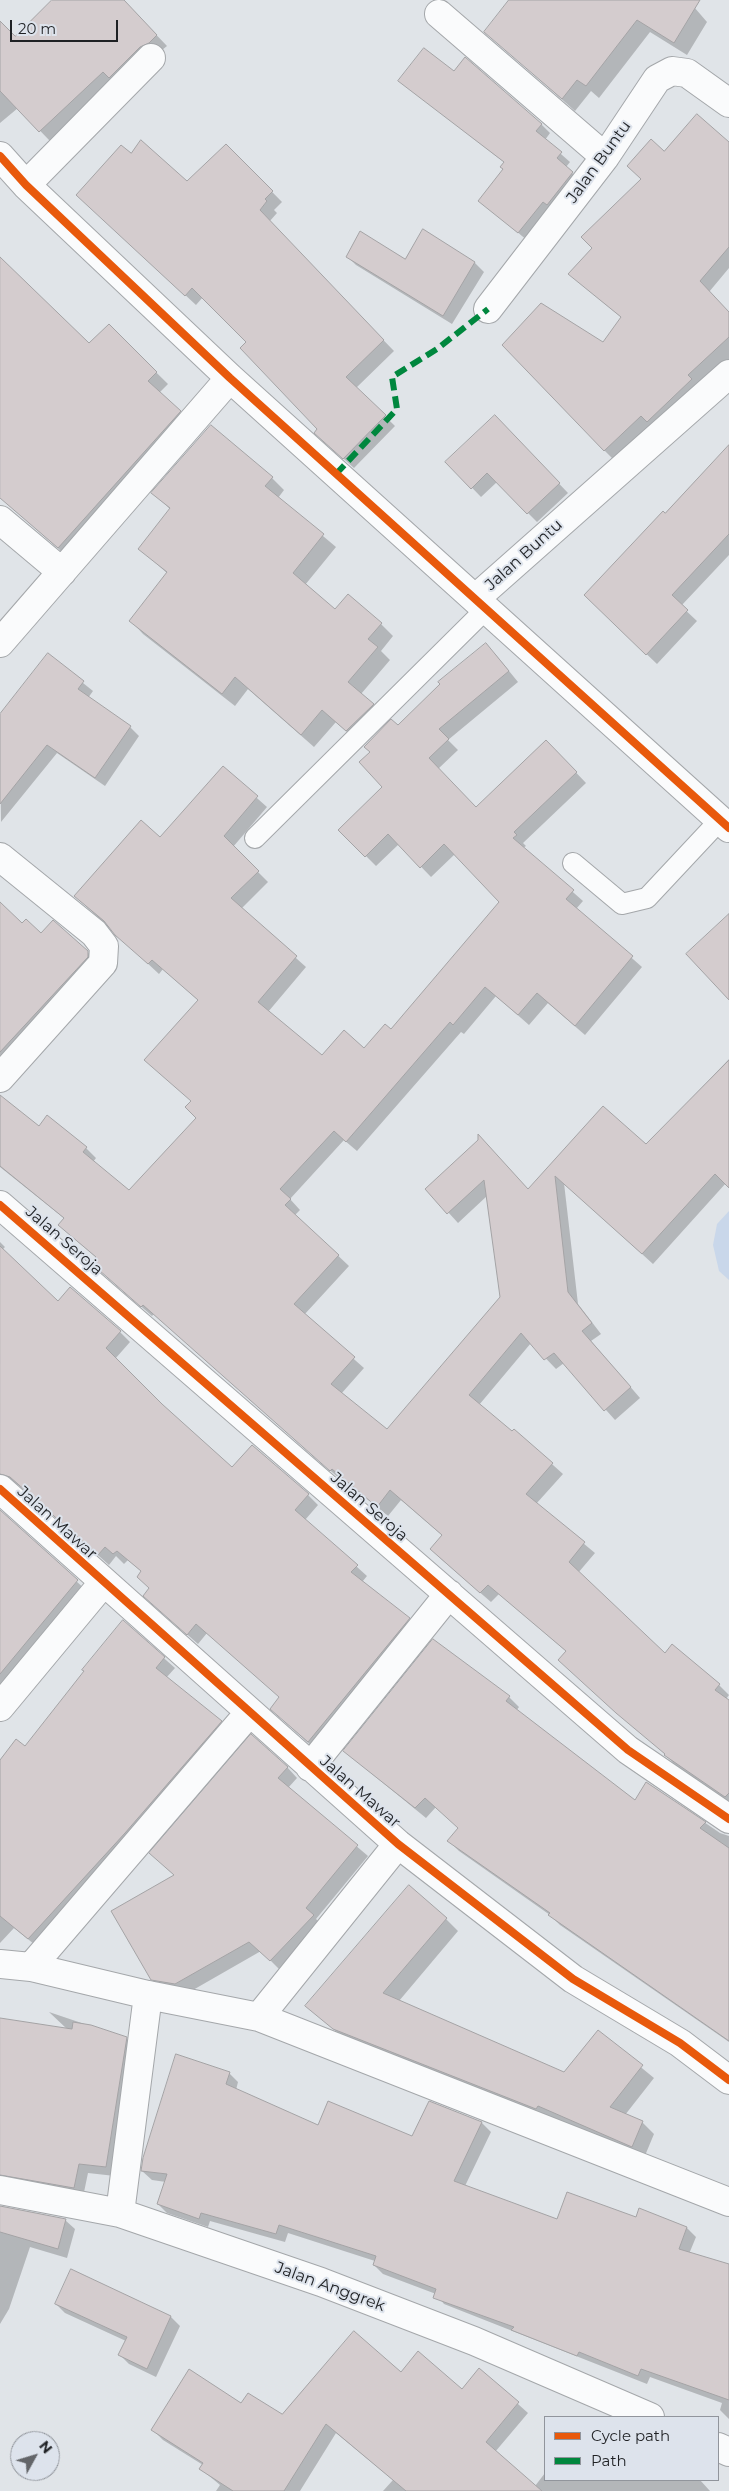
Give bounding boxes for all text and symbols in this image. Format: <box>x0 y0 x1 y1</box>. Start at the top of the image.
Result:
scale bar <box>12 10 120 42</box>
text: 20 m <box>18 19 56 38</box>
street label: Jalan Buntu <box>563 117 635 207</box>
street label: Jalan Buntu <box>482 515 566 595</box>
street label: Jalan Seroja <box>22 1202 106 1280</box>
street label: Jalan Seroja <box>327 1468 411 1546</box>
street label: Jalan Mawar <box>13 1482 101 1564</box>
street label: Jalan Mawar <box>316 1752 404 1832</box>
street label: Jalan Anggrek <box>272 2258 388 2316</box>
legend <box>544 2416 719 2481</box>
text: Cycle path <box>591 2426 670 2445</box>
north arrow <box>10 2431 60 2481</box>
text: N <box>35 2437 56 2457</box>
text: Path <box>591 2451 627 2470</box>

